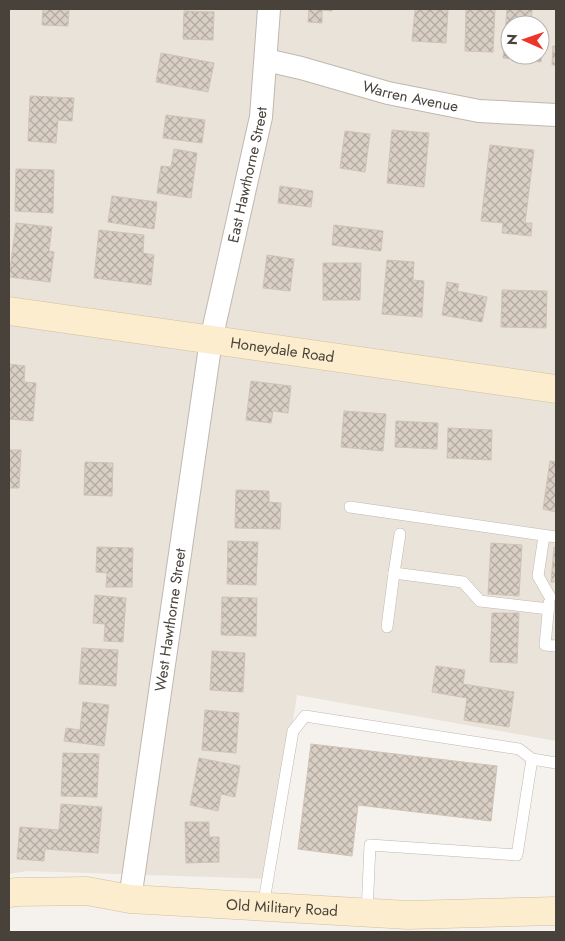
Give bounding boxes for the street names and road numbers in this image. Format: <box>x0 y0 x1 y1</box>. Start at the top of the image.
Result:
street label: Warren Avenue <box>360 75 460 118</box>
street label: East Hawthorne Street <box>222 106 273 245</box>
street label: Honeydale Road <box>229 332 336 368</box>
street label: West Hawthorne Street <box>149 546 192 693</box>
street label: Old Military Road <box>226 894 338 922</box>

